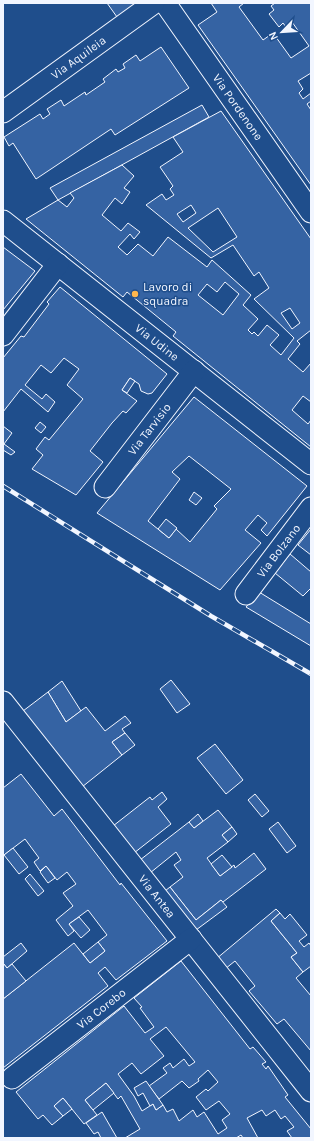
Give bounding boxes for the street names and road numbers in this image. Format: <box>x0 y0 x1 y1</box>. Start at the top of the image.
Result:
street label: Via Aquileia <box>48 33 109 82</box>
street label: Via Pordenone <box>210 71 266 143</box>
street label: Via Udine <box>132 321 182 364</box>
street label: Via Tarvisio <box>125 400 174 458</box>
street label: Via Bolzano <box>254 521 303 580</box>
street label: Via Antea <box>136 872 178 921</box>
street label: Via Corebo <box>74 985 128 1032</box>

